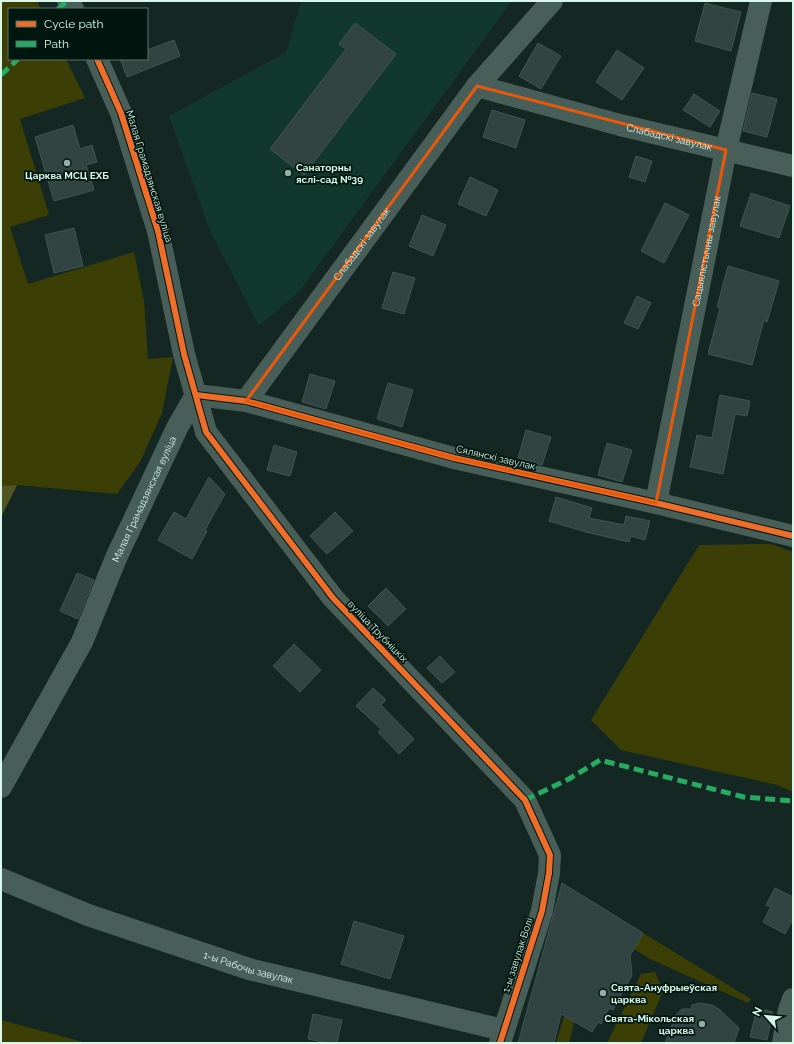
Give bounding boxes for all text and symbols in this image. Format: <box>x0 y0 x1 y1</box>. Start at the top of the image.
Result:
legend <box>8 8 148 60</box>
text: Cycle path <box>44 17 103 31</box>
text: Path <box>44 37 69 51</box>
street label: Малая Грамадзянская вуліца <box>124 109 175 243</box>
street label: Слабадскі завулак <box>625 122 713 153</box>
marker: Царква МСЦ ЕХБ <box>62 158 72 168</box>
place label: Санаторны яслі-сад №39 <box>296 162 363 185</box>
marker: Санаторны яслі-сад №39 <box>283 168 293 178</box>
place label: Царква МСЦ ЕХБ <box>25 170 109 181</box>
street label: Сацыялістычны завулак <box>690 195 723 307</box>
street label: Слабадскі завулак <box>331 205 392 283</box>
street label: Малая Грамадзянская вуліца <box>110 434 178 564</box>
street label: Сялянскі завулак <box>455 443 537 472</box>
street label: вуліца Трубніцкіх <box>346 598 410 664</box>
street label: 1-ы завулак Волі <box>500 916 535 994</box>
street label: 1-ы Рабочы завулак <box>202 949 295 985</box>
place label: Свята-Ануфрыеўская царква <box>611 982 717 1005</box>
marker: Свята-Ануфрыеўская царква <box>598 988 608 998</box>
north arrow <box>746 996 786 1036</box>
text: N <box>750 1005 765 1018</box>
place label: Свята-Мікольская царква <box>604 1013 694 1036</box>
marker: Свята-Мікольская царква <box>697 1019 707 1029</box>

